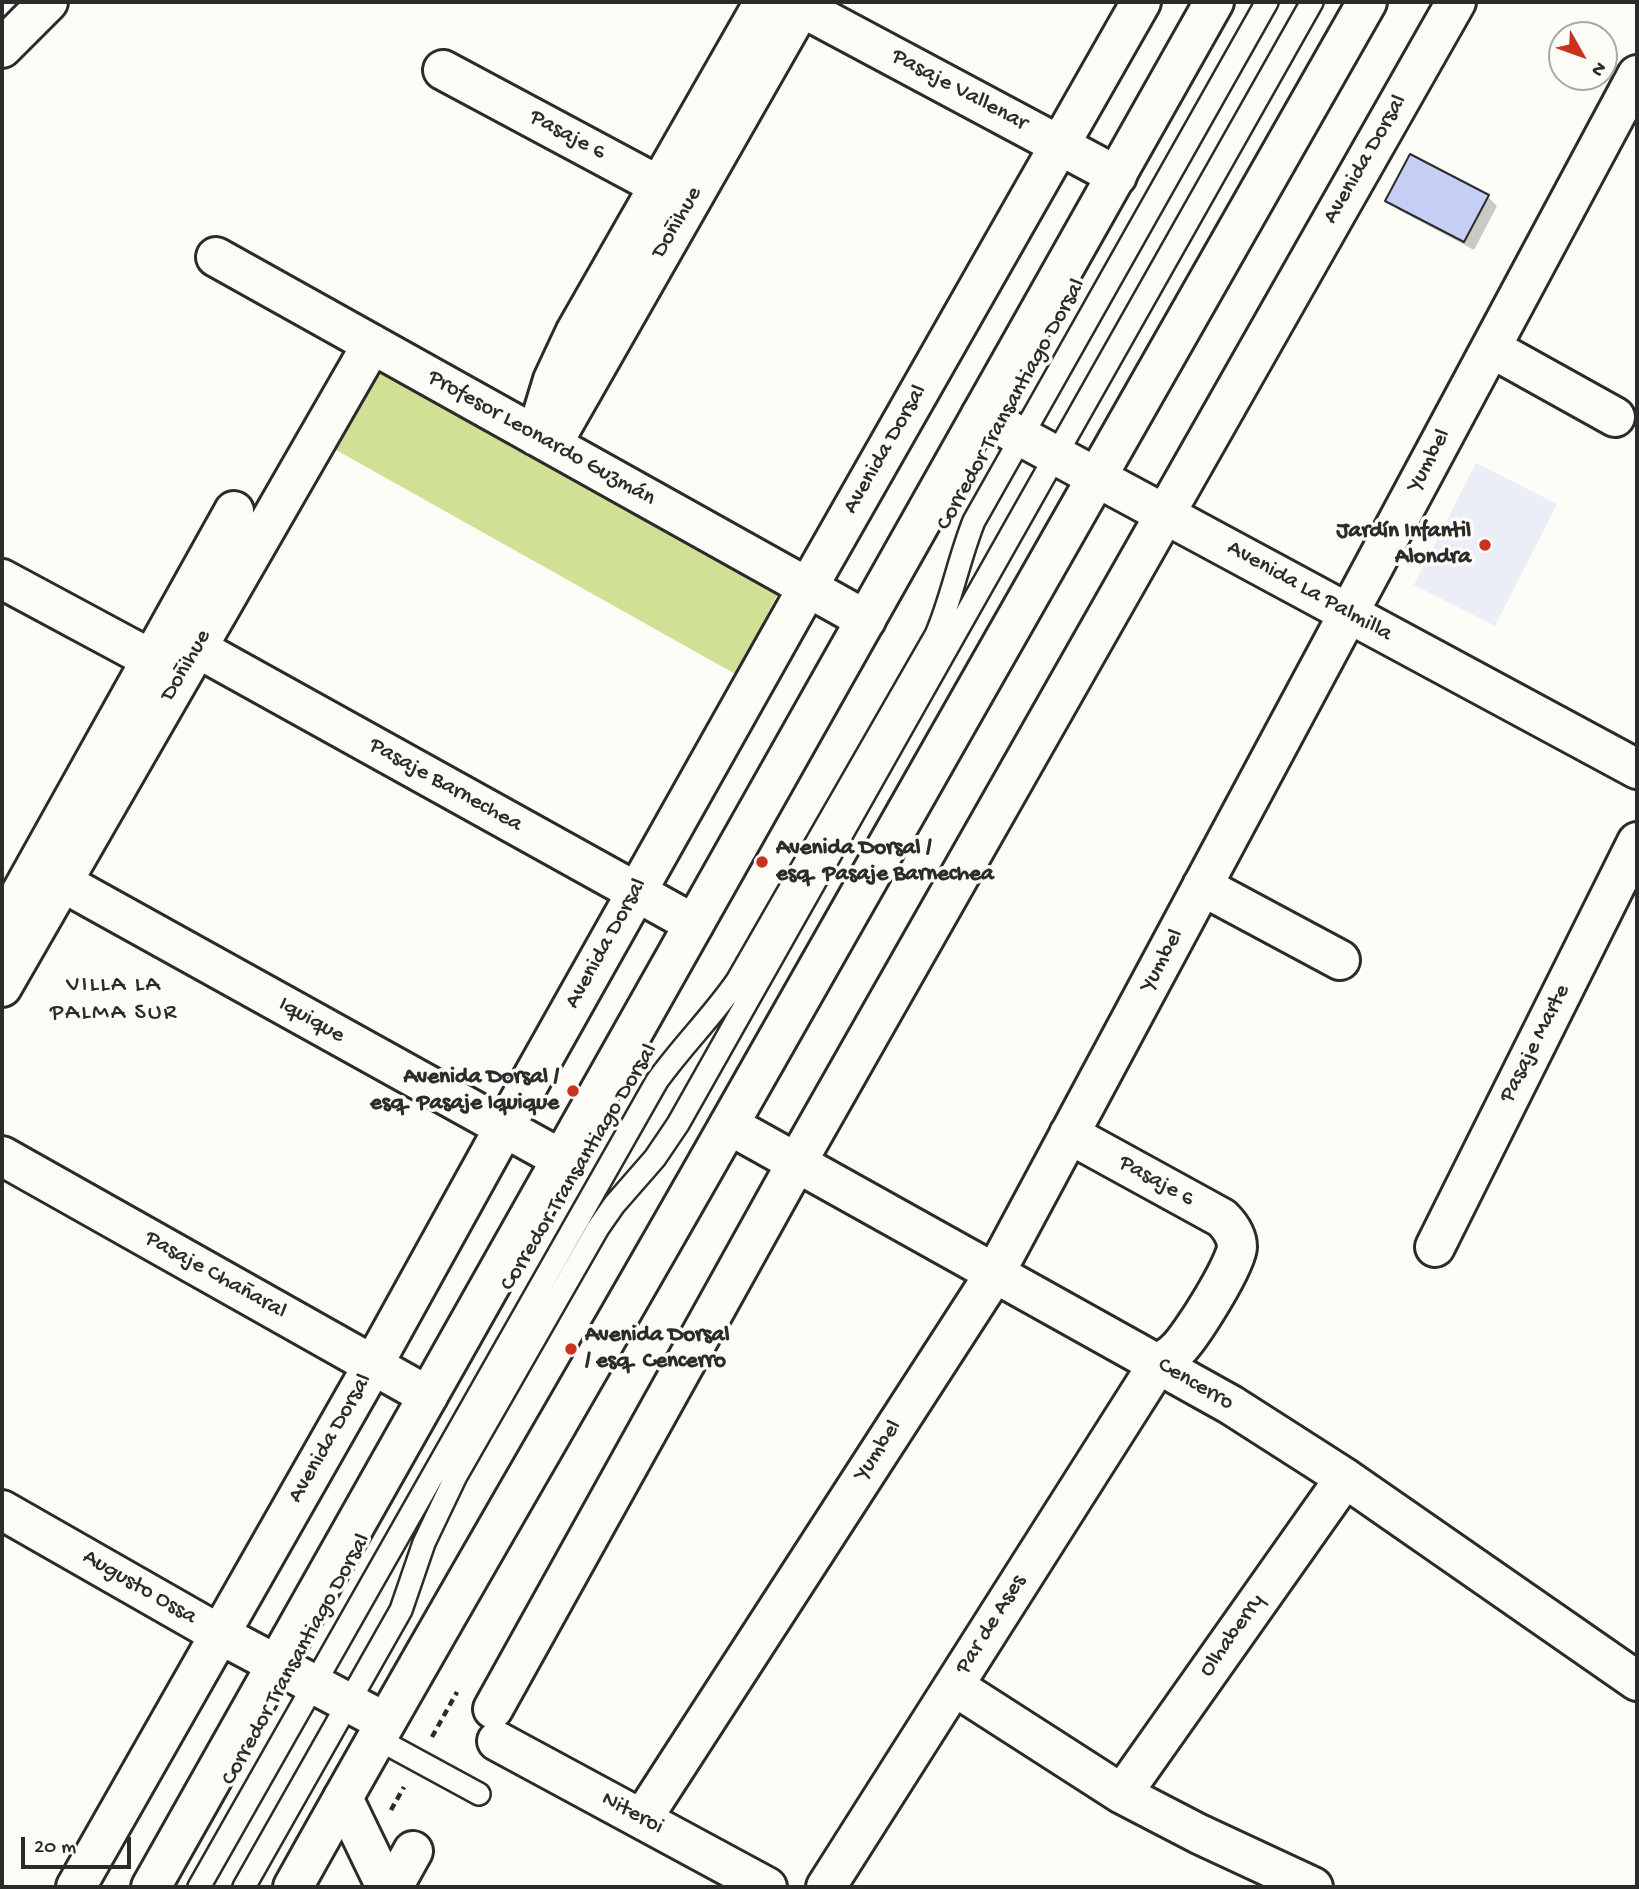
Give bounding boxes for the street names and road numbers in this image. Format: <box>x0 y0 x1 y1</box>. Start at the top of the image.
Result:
street label: Pasaje Vallenar <box>886 44 1032 138</box>
street label: Avenida Dorsal <box>1318 91 1414 229</box>
street label: Pasaje 6 <box>524 104 610 168</box>
street label: Doñihue <box>647 182 709 264</box>
street label: Corredor Transantiago Dorsal <box>931 274 1093 536</box>
street label: Profesor Leonardo Guzmán <box>422 365 660 513</box>
street label: Avenida Dorsal <box>838 381 934 519</box>
street label: Yumbel <box>1402 425 1458 497</box>
street label: Avenida La Palmilla <box>1222 535 1396 649</box>
street label: Doñihue <box>156 625 218 707</box>
street label: Pasaje Barnechea <box>364 732 526 840</box>
street label: Avenida Dorsal <box>560 874 654 1014</box>
street label: Yumbel <box>1135 925 1191 997</box>
street label: Pasaje Marte <box>1494 980 1578 1108</box>
street label: Iquique <box>273 992 349 1050</box>
street label: Corredor Transantiago Dorsal <box>495 1039 665 1297</box>
street label: Pasaje 6 <box>1113 1150 1199 1214</box>
street label: Pasaje Chañaral <box>139 1226 291 1326</box>
street label: Cencerro <box>1152 1352 1238 1418</box>
street label: Avenida Dorsal <box>283 1370 379 1508</box>
street label: Yumbel <box>849 1415 909 1487</box>
street label: Corredor Transantiago Dorsal <box>216 1529 378 1791</box>
street label: Augusto Ossa <box>77 1544 201 1632</box>
street label: Par de Ases <box>951 1570 1033 1680</box>
street label: Olhaberry <box>1194 1589 1272 1683</box>
street label: Niteroi <box>596 1786 668 1842</box>

